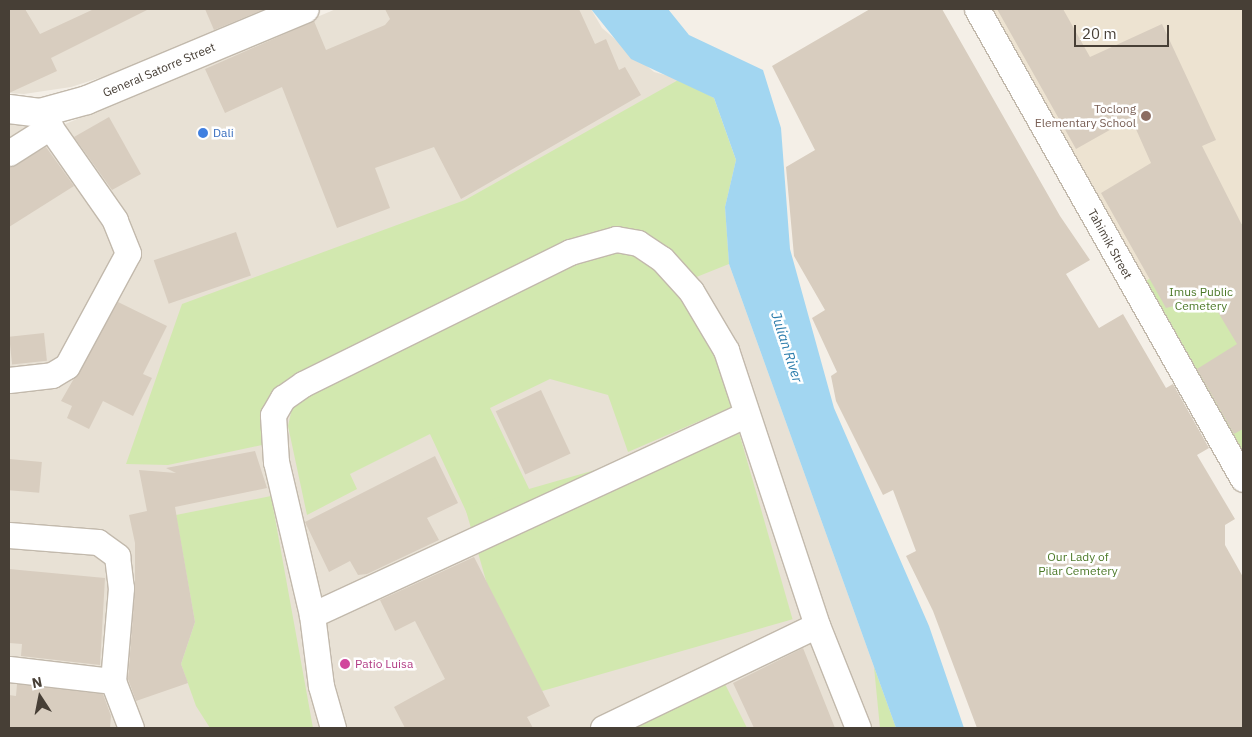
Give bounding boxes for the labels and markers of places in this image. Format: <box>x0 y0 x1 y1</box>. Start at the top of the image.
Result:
place label: Toclong Elementary School <box>1035 102 1136 130</box>
marker: Toclong Elementary School <box>1140 110 1152 122</box>
place label: Dali <box>213 126 234 140</box>
marker: Dali <box>197 127 209 139</box>
place label: Patio Luisa <box>355 657 413 671</box>
marker: Patio Luisa <box>339 658 351 670</box>

